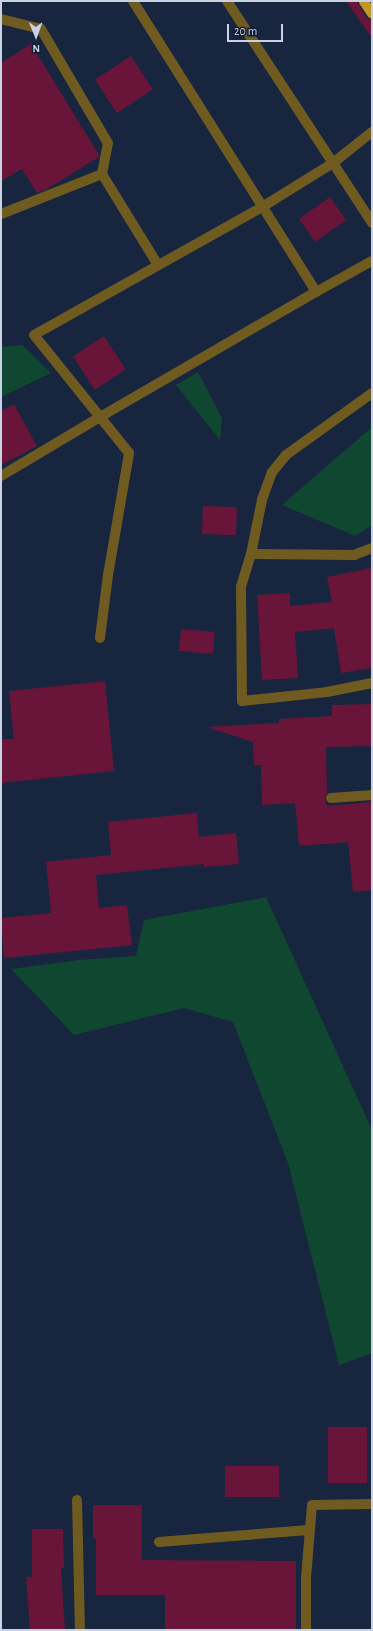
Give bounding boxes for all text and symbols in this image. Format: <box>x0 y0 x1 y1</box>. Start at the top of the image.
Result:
north arrow <box>16 16 56 56</box>
scale bar <box>229 16 285 42</box>
text: 20 m <box>234 25 257 37</box>
text: N <box>32 43 40 54</box>

